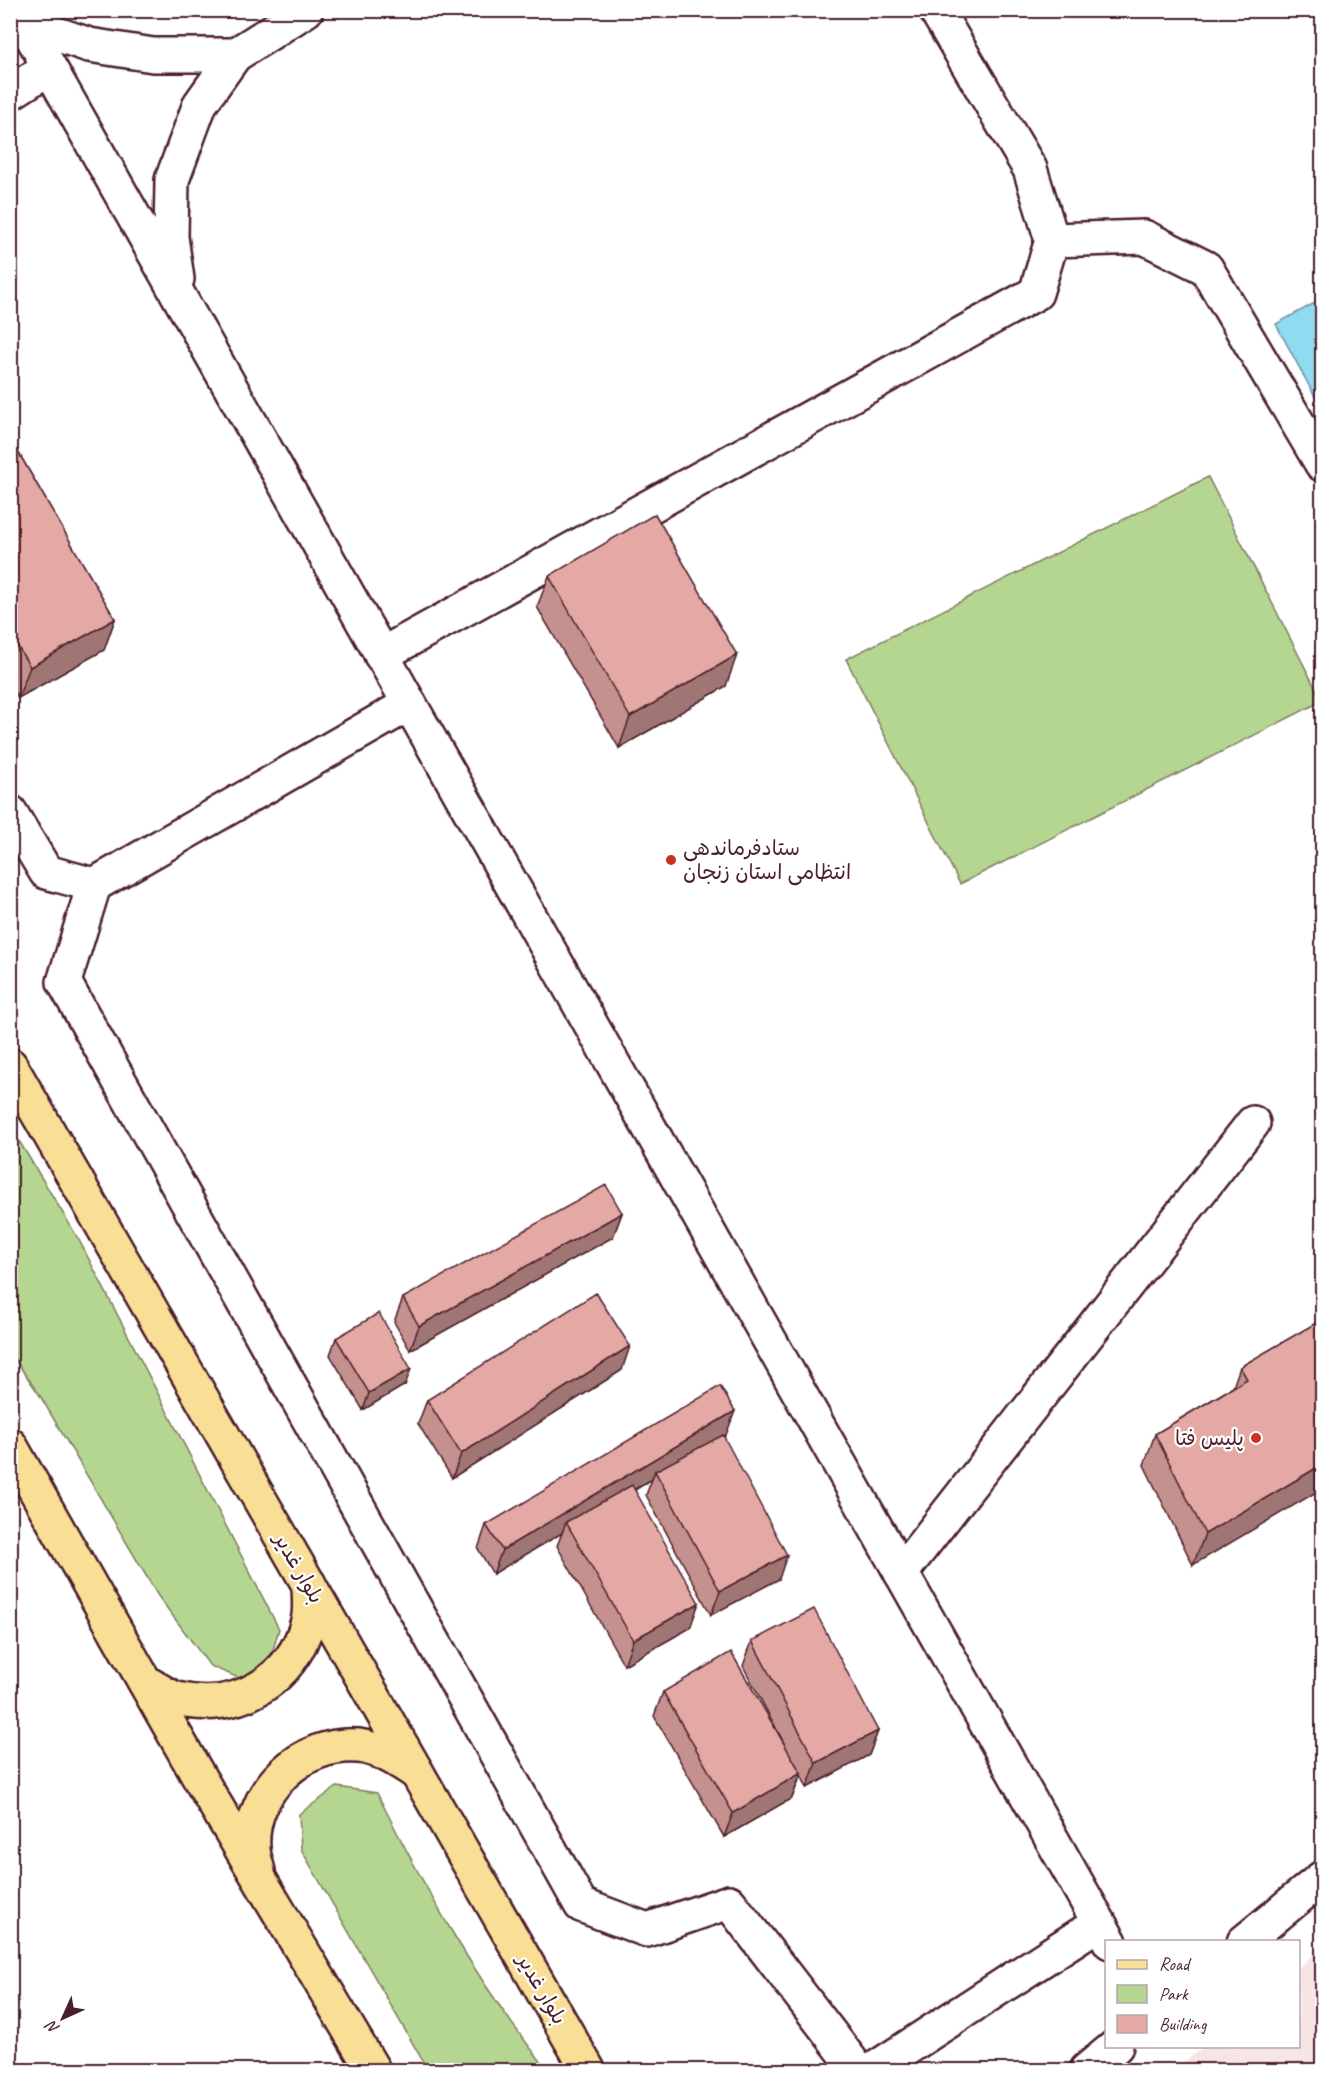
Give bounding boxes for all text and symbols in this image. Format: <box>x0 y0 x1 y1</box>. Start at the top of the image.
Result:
place label: ستادفرماندهی انتظامی استان زنجان <box>683 835 851 886</box>
marker: ستادفرماندهی انتظامی استان زنجان <box>664 853 678 867</box>
place label: پلیس فتا <box>1175 1425 1244 1451</box>
marker: پلیس فتا <box>1249 1431 1263 1445</box>
street label: بلوار غدیر <box>267 1526 330 1608</box>
legend <box>1105 1940 1300 2048</box>
street label: بلوار غدیر <box>510 1947 573 2029</box>
text: Road <box>1159 1953 1192 1975</box>
text: Park <box>1159 1983 1189 2005</box>
north arrow <box>33 1988 93 2048</box>
text: Building <box>1159 2013 1208 2035</box>
text: N <box>40 2015 64 2038</box>

